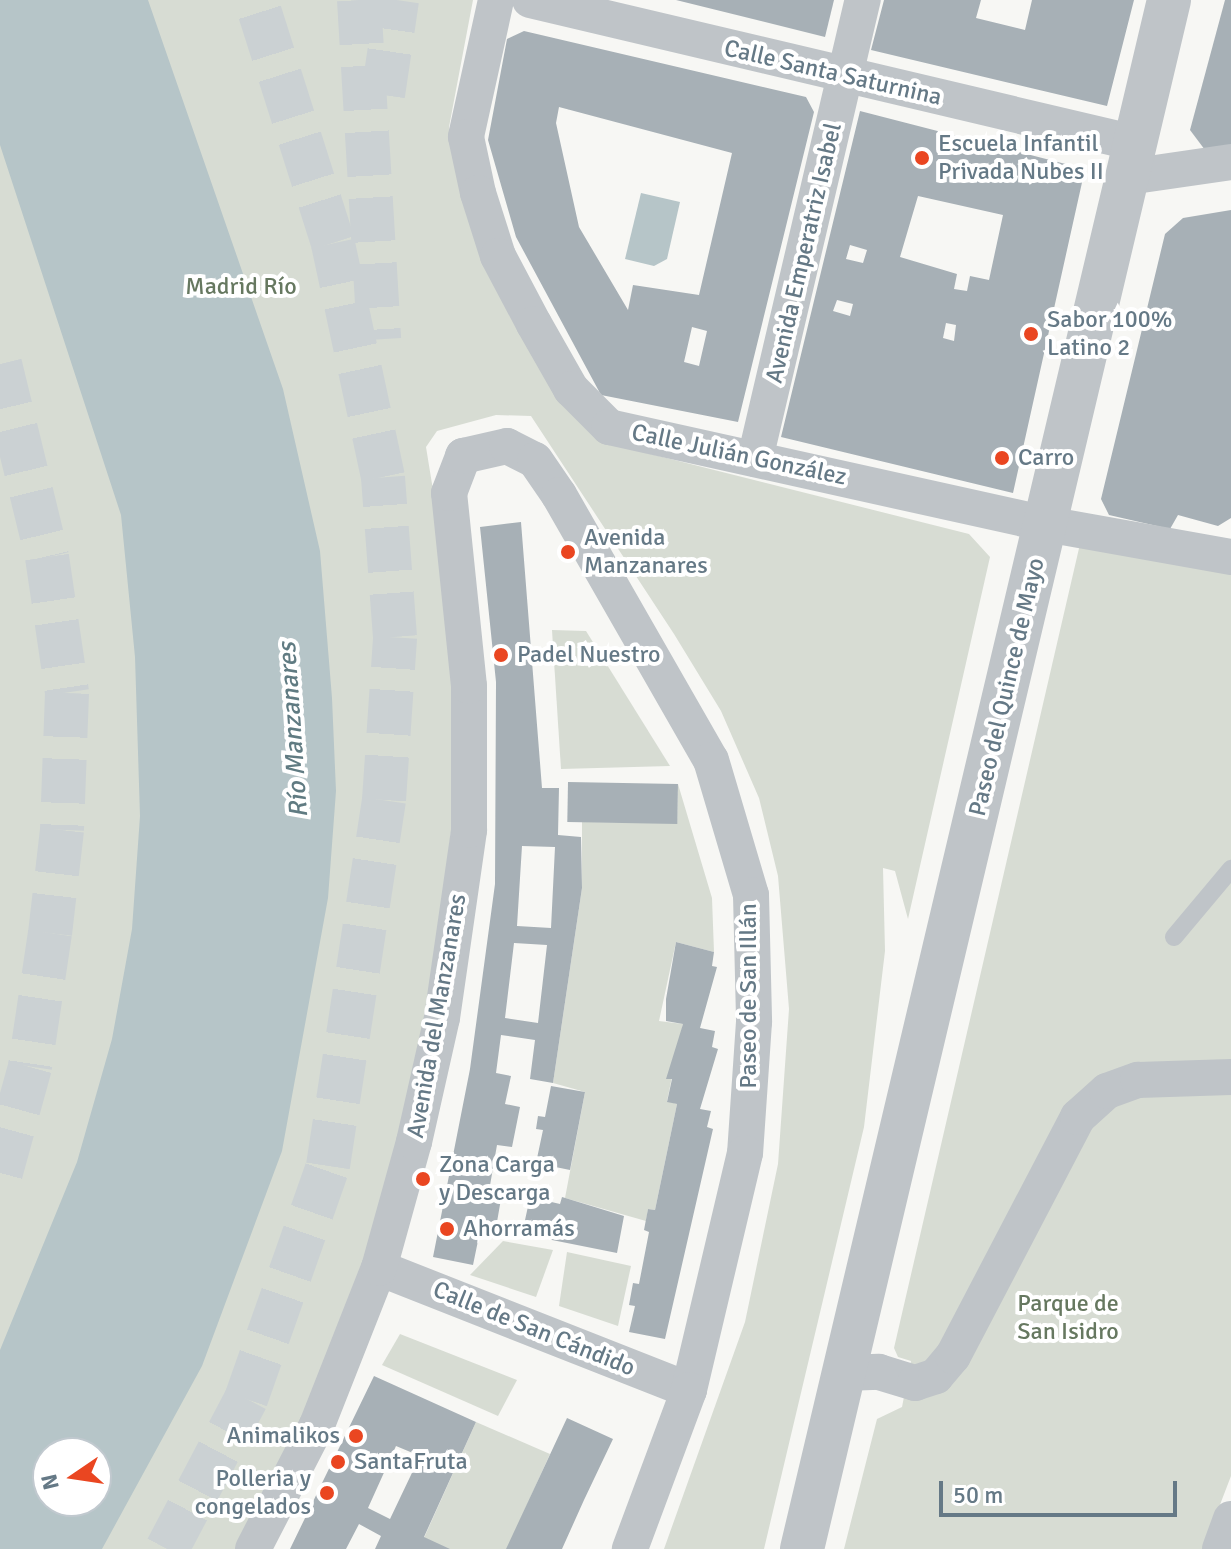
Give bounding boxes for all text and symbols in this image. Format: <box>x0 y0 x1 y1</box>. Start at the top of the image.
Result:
street label: Calle Santa Saturnina <box>721 34 945 112</box>
street label: Avenida Emperatriz Isabel <box>760 120 848 386</box>
place label: Escuela Infantil Privada Nubes II <box>938 130 1104 186</box>
marker: Escuela Infantil Privada Nubes II <box>913 149 931 167</box>
park label: Madrid Río <box>185 273 297 301</box>
place label: Sabor 100% Latino 2 <box>1047 306 1172 362</box>
marker: Sabor 100% Latino 2 <box>1022 325 1040 343</box>
street label: Calle Julián González <box>629 418 849 492</box>
place label: Carro <box>1018 444 1074 472</box>
marker: Carro <box>993 449 1011 467</box>
place label: Avenida Manzanares <box>584 524 708 580</box>
marker: Avenida Manzanares <box>559 543 577 561</box>
street label: Paseo del Quince de Mayo <box>963 555 1051 819</box>
water label: Río Manzanares <box>272 641 316 819</box>
place label: Padel Nuestro <box>517 641 660 669</box>
marker: Padel Nuestro <box>492 646 510 664</box>
street label: Avenida del Manzanares <box>401 892 473 1140</box>
street label: Paseo de San Illán <box>735 903 763 1089</box>
place label: Zona Carga y Descarga <box>439 1151 555 1207</box>
marker: Zona Carga y Descarga <box>414 1170 432 1188</box>
place label: Ahorramás <box>463 1215 575 1243</box>
marker: Ahorramás <box>438 1220 456 1238</box>
street label: Calle de San Cándido <box>429 1275 639 1383</box>
park label: Parque de San Isidro <box>1017 1290 1119 1346</box>
place label: Animalikos <box>226 1422 340 1450</box>
marker: Animalikos <box>347 1427 365 1445</box>
north arrow <box>32 1437 112 1517</box>
place label: SantaFruta <box>354 1448 468 1476</box>
marker: SantaFruta <box>329 1453 347 1471</box>
place label: Polleria y congelados <box>195 1465 311 1521</box>
scale bar <box>943 1465 1181 1515</box>
text: N <box>35 1472 65 1493</box>
text: 50 m <box>953 1480 1003 1510</box>
marker: Polleria y congelados <box>318 1484 336 1502</box>

